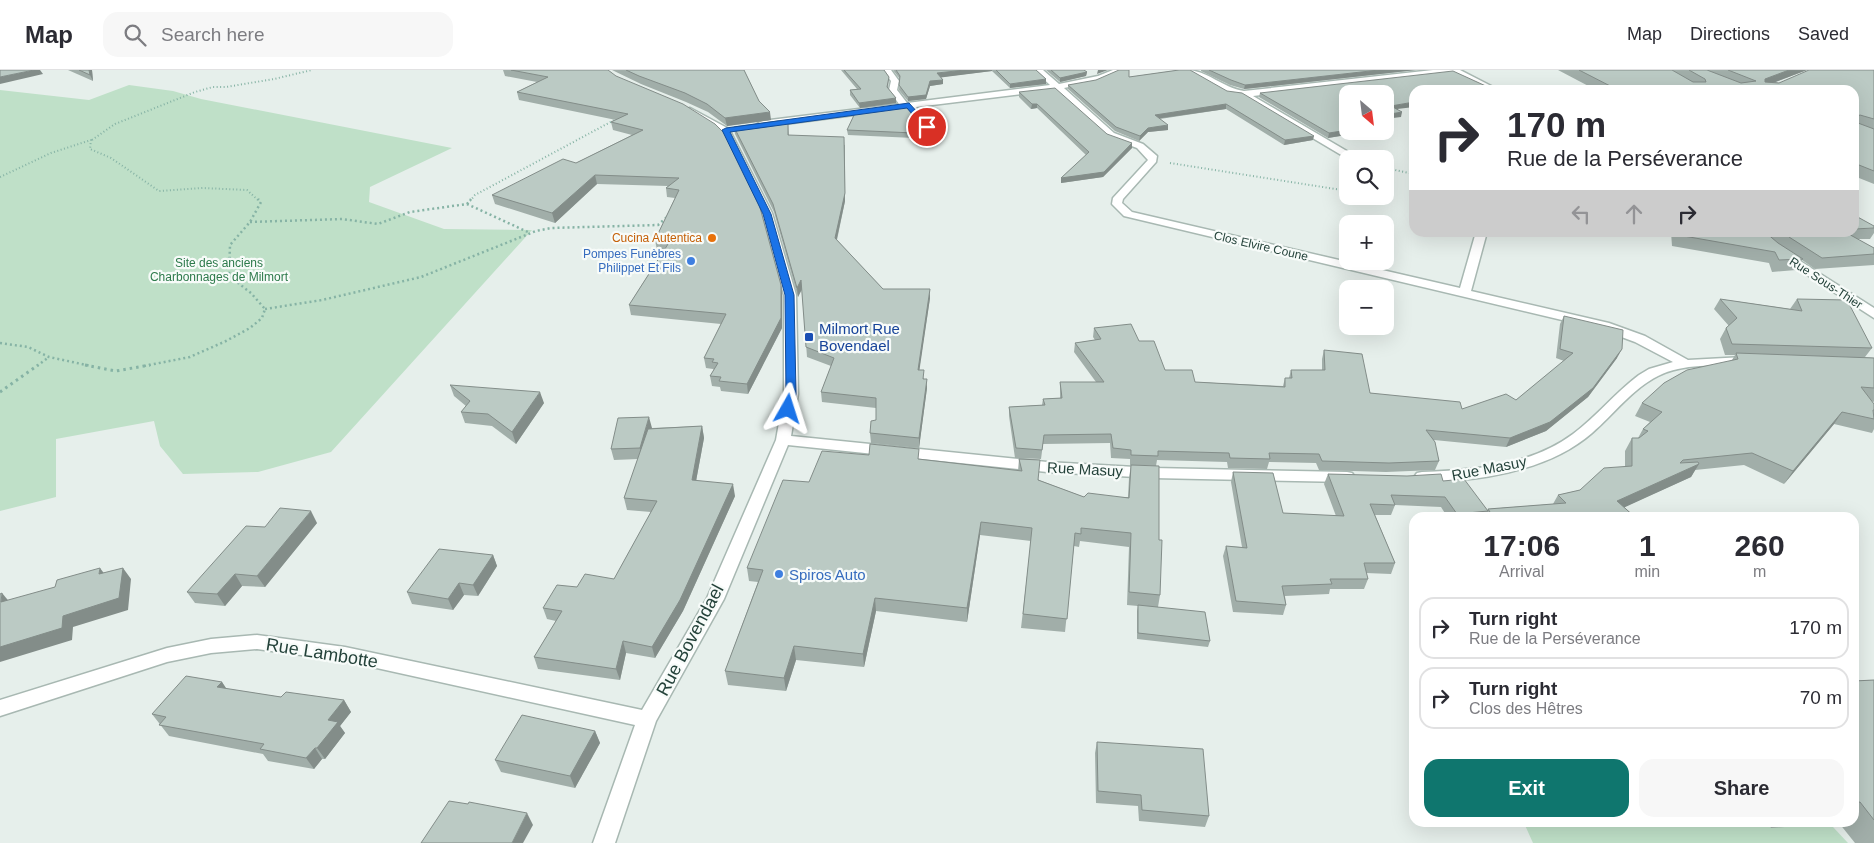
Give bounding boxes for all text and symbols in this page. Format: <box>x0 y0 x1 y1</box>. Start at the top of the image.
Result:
search box <box>103 12 453 57</box>
text: Map <box>25 21 73 48</box>
icon: search <box>121 21 149 49</box>
text: Search here <box>161 24 265 45</box>
text: Map <box>1627 24 1662 44</box>
text: Directions <box>1690 24 1770 44</box>
text: Saved <box>1798 24 1849 44</box>
north arrow <box>1339 85 1394 140</box>
map controls <box>1339 85 1394 335</box>
icon: right <box>1424 105 1489 170</box>
text: 170 m <box>1507 105 1606 144</box>
pin <box>906 106 948 148</box>
icon: arrive <box>913 113 941 141</box>
text: Rue de la Perséverance <box>1507 146 1743 171</box>
button: search <box>1339 150 1394 205</box>
icon: left <box>1567 200 1595 228</box>
icon: ahead <box>1620 200 1648 228</box>
icon: right <box>1673 200 1701 228</box>
button: + <box>1339 215 1394 270</box>
street label: Clos Elvire Coune <box>1213 228 1310 264</box>
place label: Cucina Autentica <box>612 231 702 245</box>
marker: Cucina Autentica <box>706 232 718 244</box>
place label: Pompes Funèbres Philippet Et Fils <box>583 247 681 275</box>
street label: Rue Sous-Thier <box>1787 254 1865 312</box>
marker: Pompes Funèbres Philippet Et Fils <box>685 255 697 267</box>
park label: Site des anciens Charbonnages de Milmort <box>150 256 289 284</box>
button: − <box>1339 280 1394 335</box>
place label: Milmort Rue Bovendael <box>819 320 900 354</box>
marker: Milmort Rue Bovendael <box>803 331 815 343</box>
position arrow <box>761 382 813 434</box>
street label: Rue Masuy <box>1450 452 1528 484</box>
street label: Rue Masuy <box>1047 459 1124 479</box>
text: 17:06 <box>1483 529 1560 562</box>
text: 1 <box>1639 529 1656 562</box>
text: 260 <box>1735 529 1785 562</box>
text: Arrival <box>1499 563 1544 580</box>
text: min <box>1634 563 1660 580</box>
text: m <box>1753 563 1766 580</box>
place label: Spiros Auto <box>789 566 866 583</box>
marker: Spiros Auto <box>773 568 785 580</box>
street label: Rue Bovendael <box>652 581 728 699</box>
text: Turn right <box>1469 608 1557 629</box>
icon: right <box>1426 614 1454 642</box>
text: 170 m <box>1789 617 1842 638</box>
text: Rue de la Perséverance <box>1469 630 1641 647</box>
street label: Rue Lambotte <box>265 634 379 672</box>
text: Turn right <box>1469 678 1557 699</box>
icon: right <box>1426 684 1454 712</box>
text: 70 m <box>1800 687 1842 708</box>
text: Clos des Hêtres <box>1469 700 1583 717</box>
button: Exit <box>1424 759 1629 817</box>
button: Share <box>1639 759 1844 817</box>

